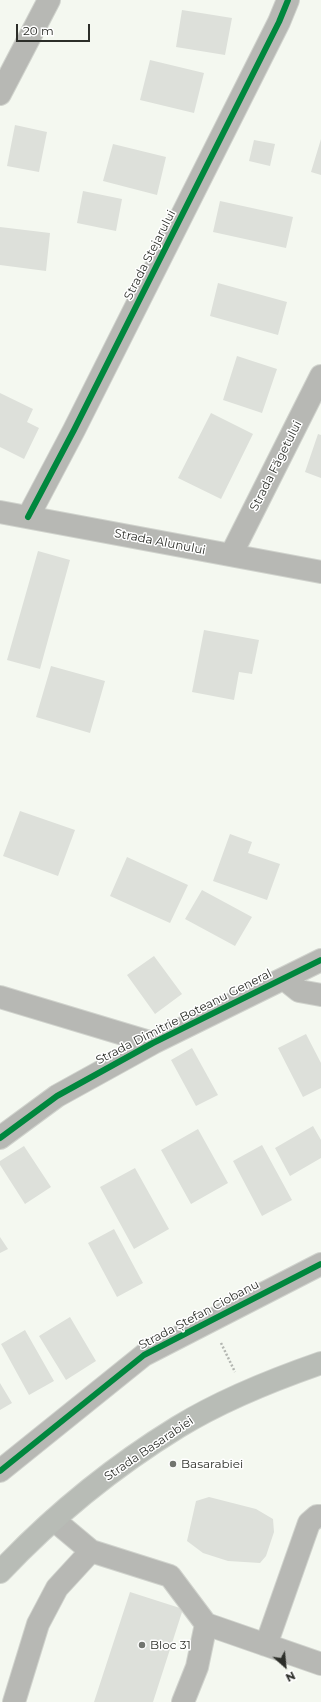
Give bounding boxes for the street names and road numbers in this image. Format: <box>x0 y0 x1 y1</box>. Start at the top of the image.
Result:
street label: Strada Stejarului <box>121 208 179 302</box>
street label: Strada Făgetului <box>247 418 305 514</box>
street label: Strada Alunului <box>113 526 207 558</box>
street label: Strada Dimitrie Boteanu General <box>94 966 274 1068</box>
street label: Strada Ștefan Ciobanu <box>136 1277 262 1353</box>
street label: Strada Basarabiei <box>102 1414 196 1484</box>

